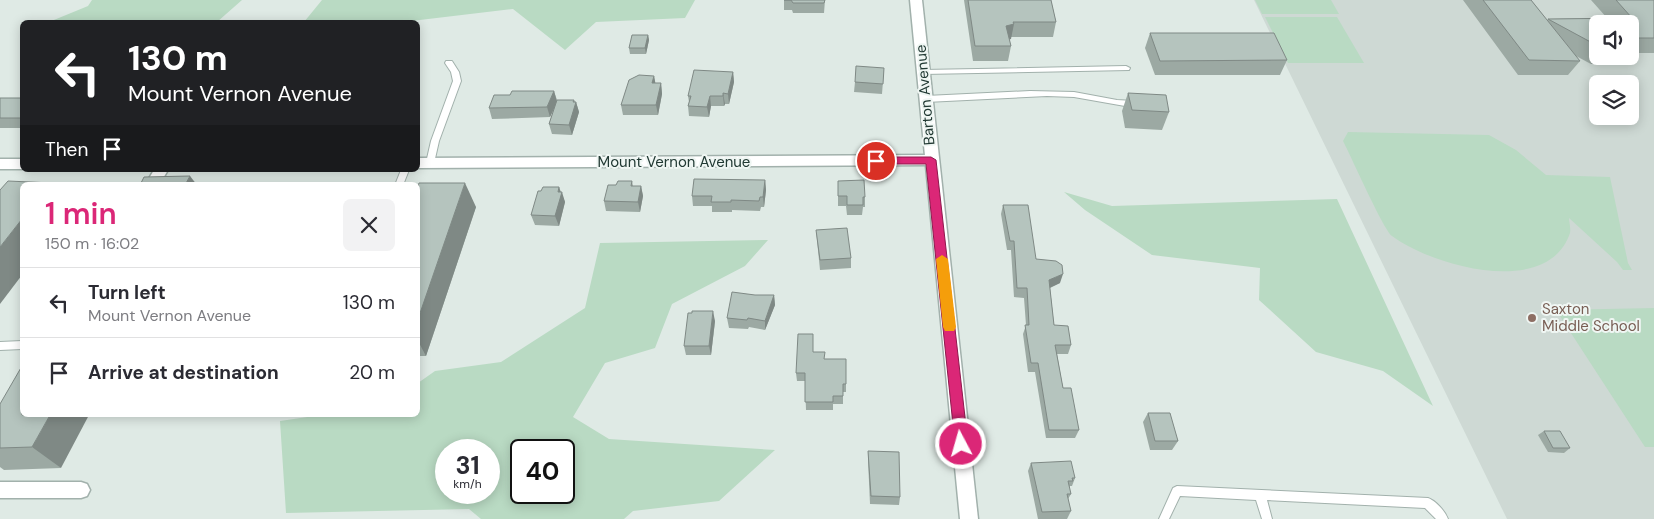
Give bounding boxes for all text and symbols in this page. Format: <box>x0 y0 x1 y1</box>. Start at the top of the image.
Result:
map controls <box>1589 15 1639 125</box>
button: sound <box>1589 15 1639 65</box>
text: 130 m <box>128 35 228 81</box>
icon: left <box>45 40 110 105</box>
street label: Barton Avenue <box>911 44 939 146</box>
button: layers <box>1589 75 1639 125</box>
text: Mount Vernon Avenue <box>128 79 352 108</box>
icon: arrive <box>98 135 126 163</box>
text: Then <box>45 137 88 162</box>
pin <box>855 140 897 182</box>
icon: arrive <box>862 147 890 175</box>
street label: Mount Vernon Avenue <box>598 152 750 172</box>
text: 1 min <box>45 194 117 233</box>
button: close <box>343 199 395 251</box>
text: 150 m · 16:02 <box>45 233 139 254</box>
text: Turn left <box>88 280 166 305</box>
icon: left <box>45 289 73 317</box>
text: 130 m <box>343 290 395 315</box>
place label: Saxton Middle School <box>1542 299 1640 336</box>
text: Mount Vernon Avenue <box>88 305 251 326</box>
marker: Saxton Middle School <box>1526 312 1538 324</box>
icon: arrive <box>45 359 73 387</box>
text: Arrive at destination <box>88 360 279 385</box>
text: 20 m <box>349 360 395 385</box>
position arrow <box>934 417 986 469</box>
speed limit sign: 40 <box>510 439 575 504</box>
text: 31 <box>455 449 479 482</box>
text: km/h <box>453 476 482 492</box>

